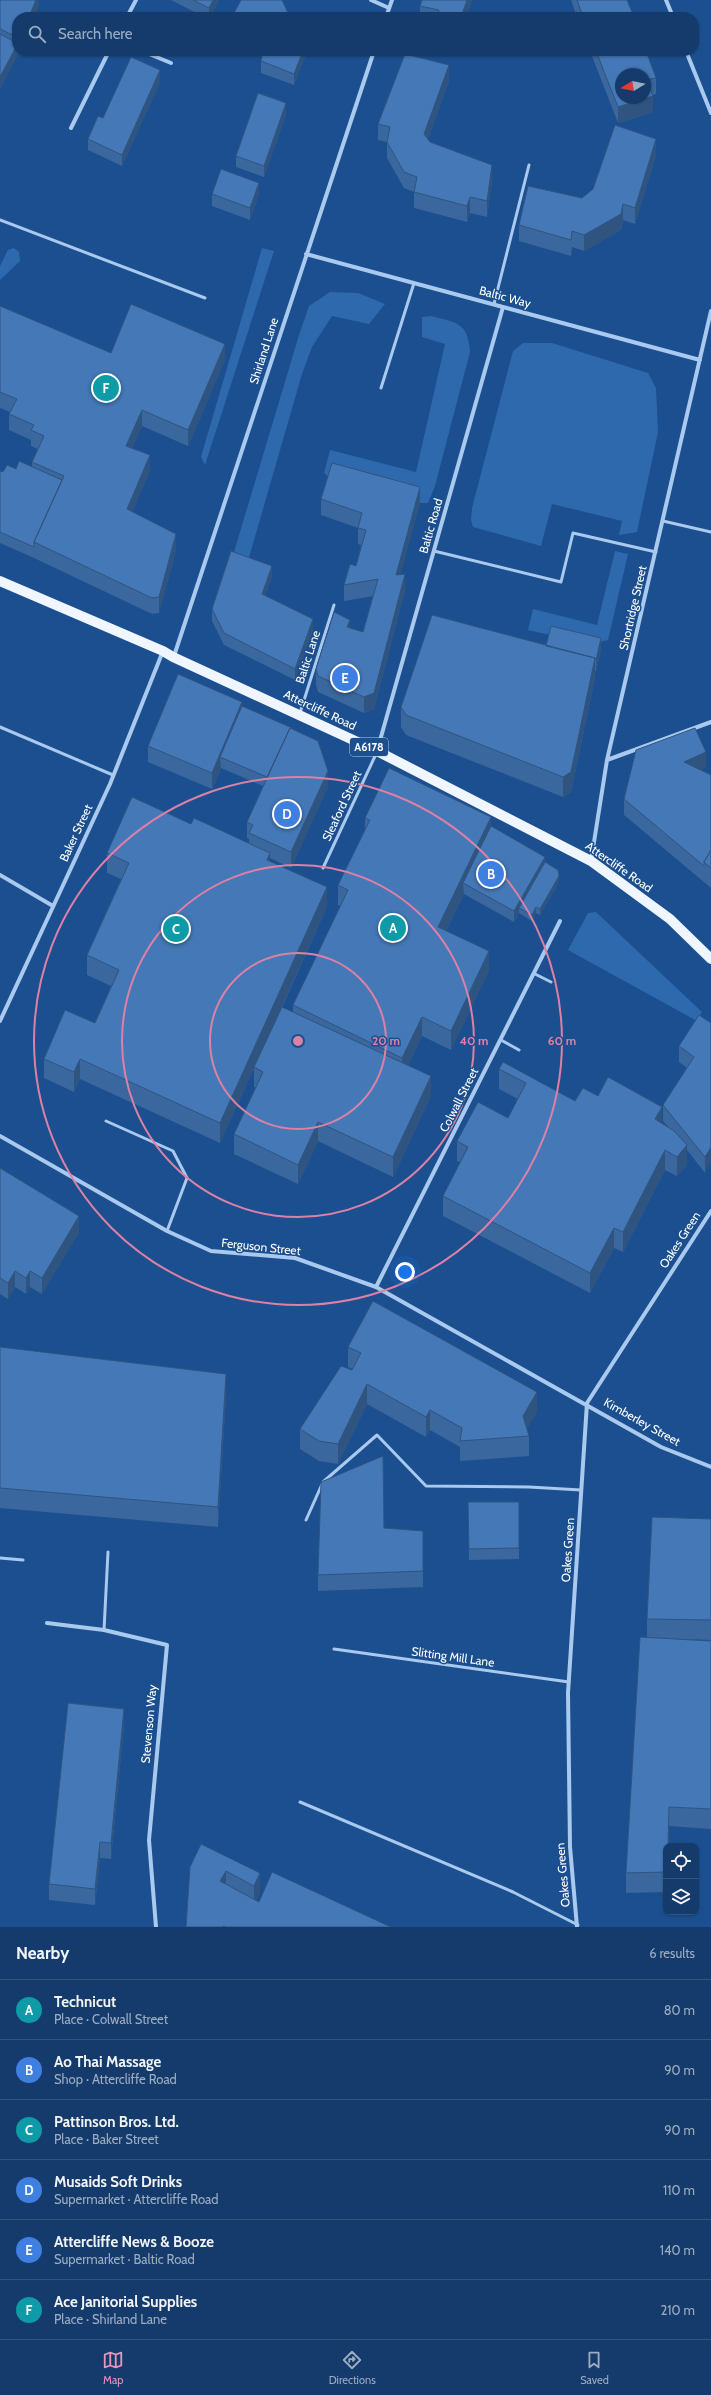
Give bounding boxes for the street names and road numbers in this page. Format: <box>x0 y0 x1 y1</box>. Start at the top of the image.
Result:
street label: Baltic Way <box>478 282 533 311</box>
street label: Shirland Lane <box>246 316 281 386</box>
street label: Baltic Road <box>416 497 446 555</box>
street label: Shortridge Street <box>615 564 650 652</box>
street label: Baltic Lane <box>292 628 323 685</box>
street label: Attercliffe Road <box>282 686 359 733</box>
road number: A6178 <box>350 738 388 756</box>
street label: Sleaford Street <box>319 768 364 843</box>
street label: Baker Street <box>56 802 95 864</box>
street label: Attercliffe Road <box>583 838 656 895</box>
street label: Colwall Street <box>436 1065 481 1134</box>
street label: Oakes Green <box>656 1208 704 1271</box>
street label: Ferguson Street <box>221 1235 301 1258</box>
street label: Kimberley Street <box>601 1394 683 1449</box>
street label: Oakes Green <box>558 1517 577 1583</box>
street label: Slitting Mill Lane <box>411 1643 495 1670</box>
street label: Stevenson Way <box>138 1684 159 1764</box>
street label: Oakes Green <box>552 1842 573 1908</box>

